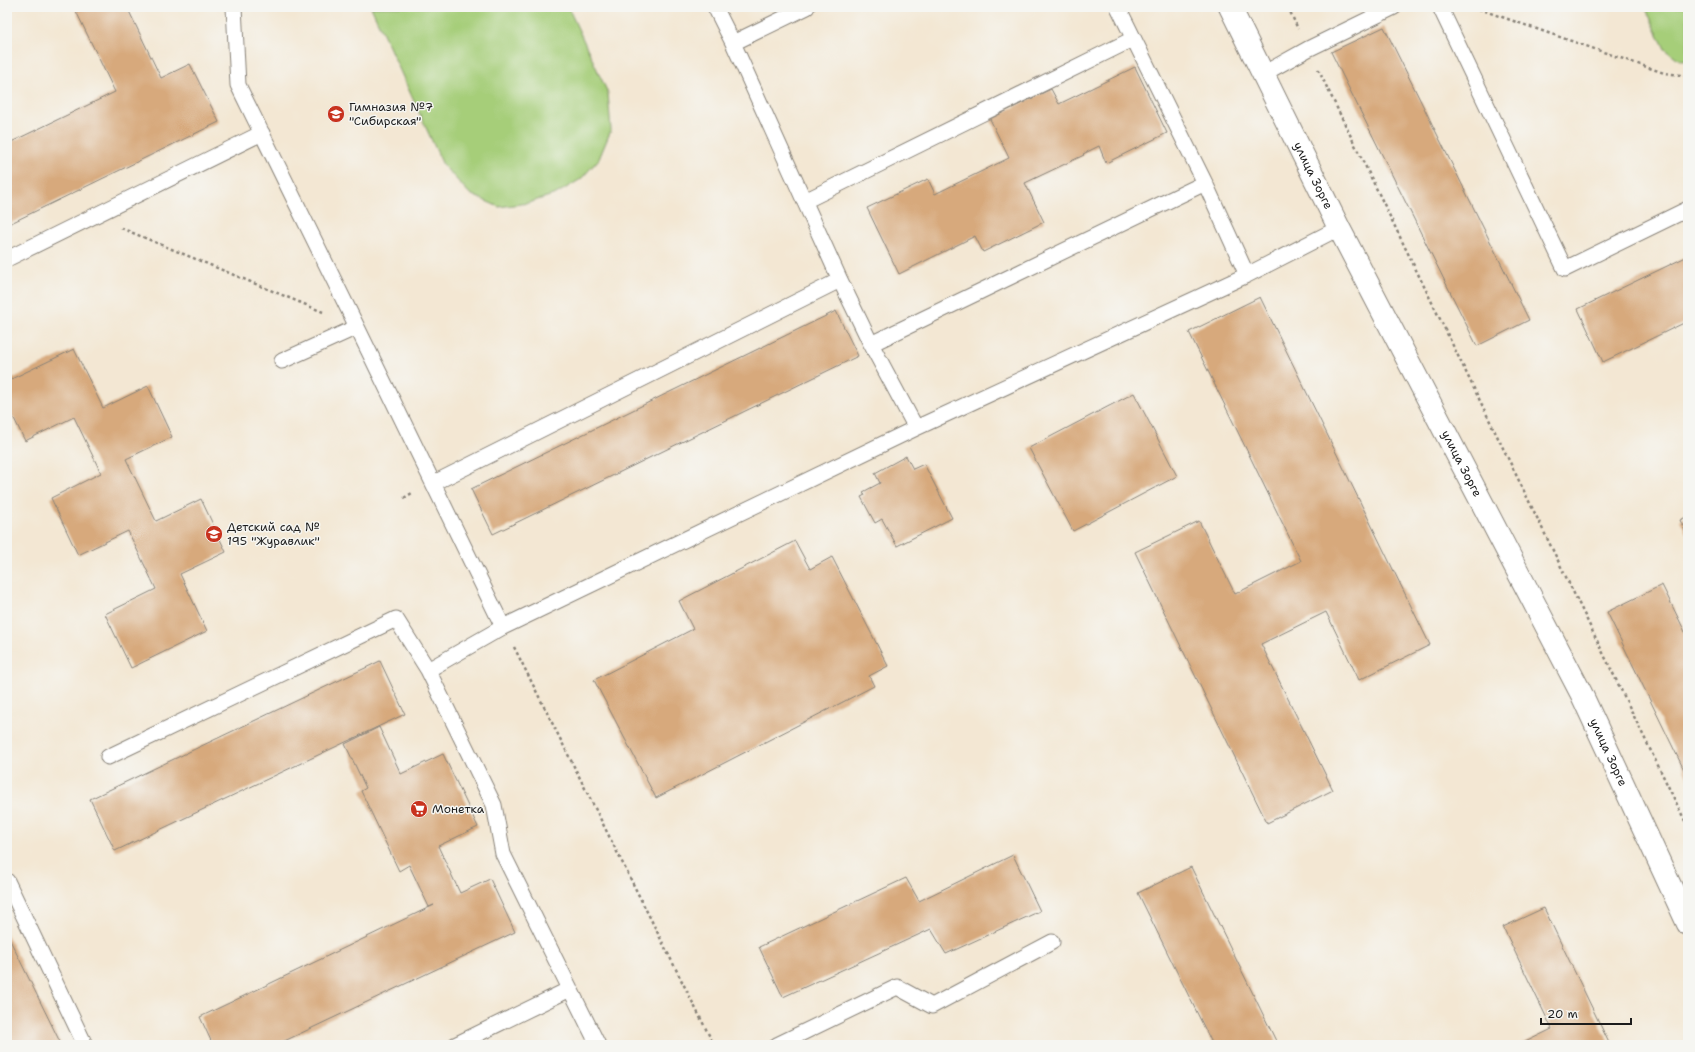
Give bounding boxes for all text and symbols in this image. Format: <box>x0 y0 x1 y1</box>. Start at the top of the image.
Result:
place label: Гимназия №7 "Сибирская" <box>349 99 433 129</box>
school or university icon: Гимназия №7 "Сибирская" <box>326 104 346 124</box>
street label: улица Зорге <box>1290 139 1337 212</box>
street label: улица Зорге <box>1438 427 1486 500</box>
place label: Детский сад № 195 "Журавлик" <box>227 519 320 549</box>
school or university icon: Детский сад № 195 "Журавлик" <box>204 524 224 544</box>
street label: улица Зорге <box>1586 716 1631 789</box>
supermarket icon: Монетка <box>409 799 429 819</box>
place label: Монетка <box>432 801 485 817</box>
scale bar <box>1541 1000 1631 1026</box>
text: 20 m <box>1547 1006 1578 1022</box>

